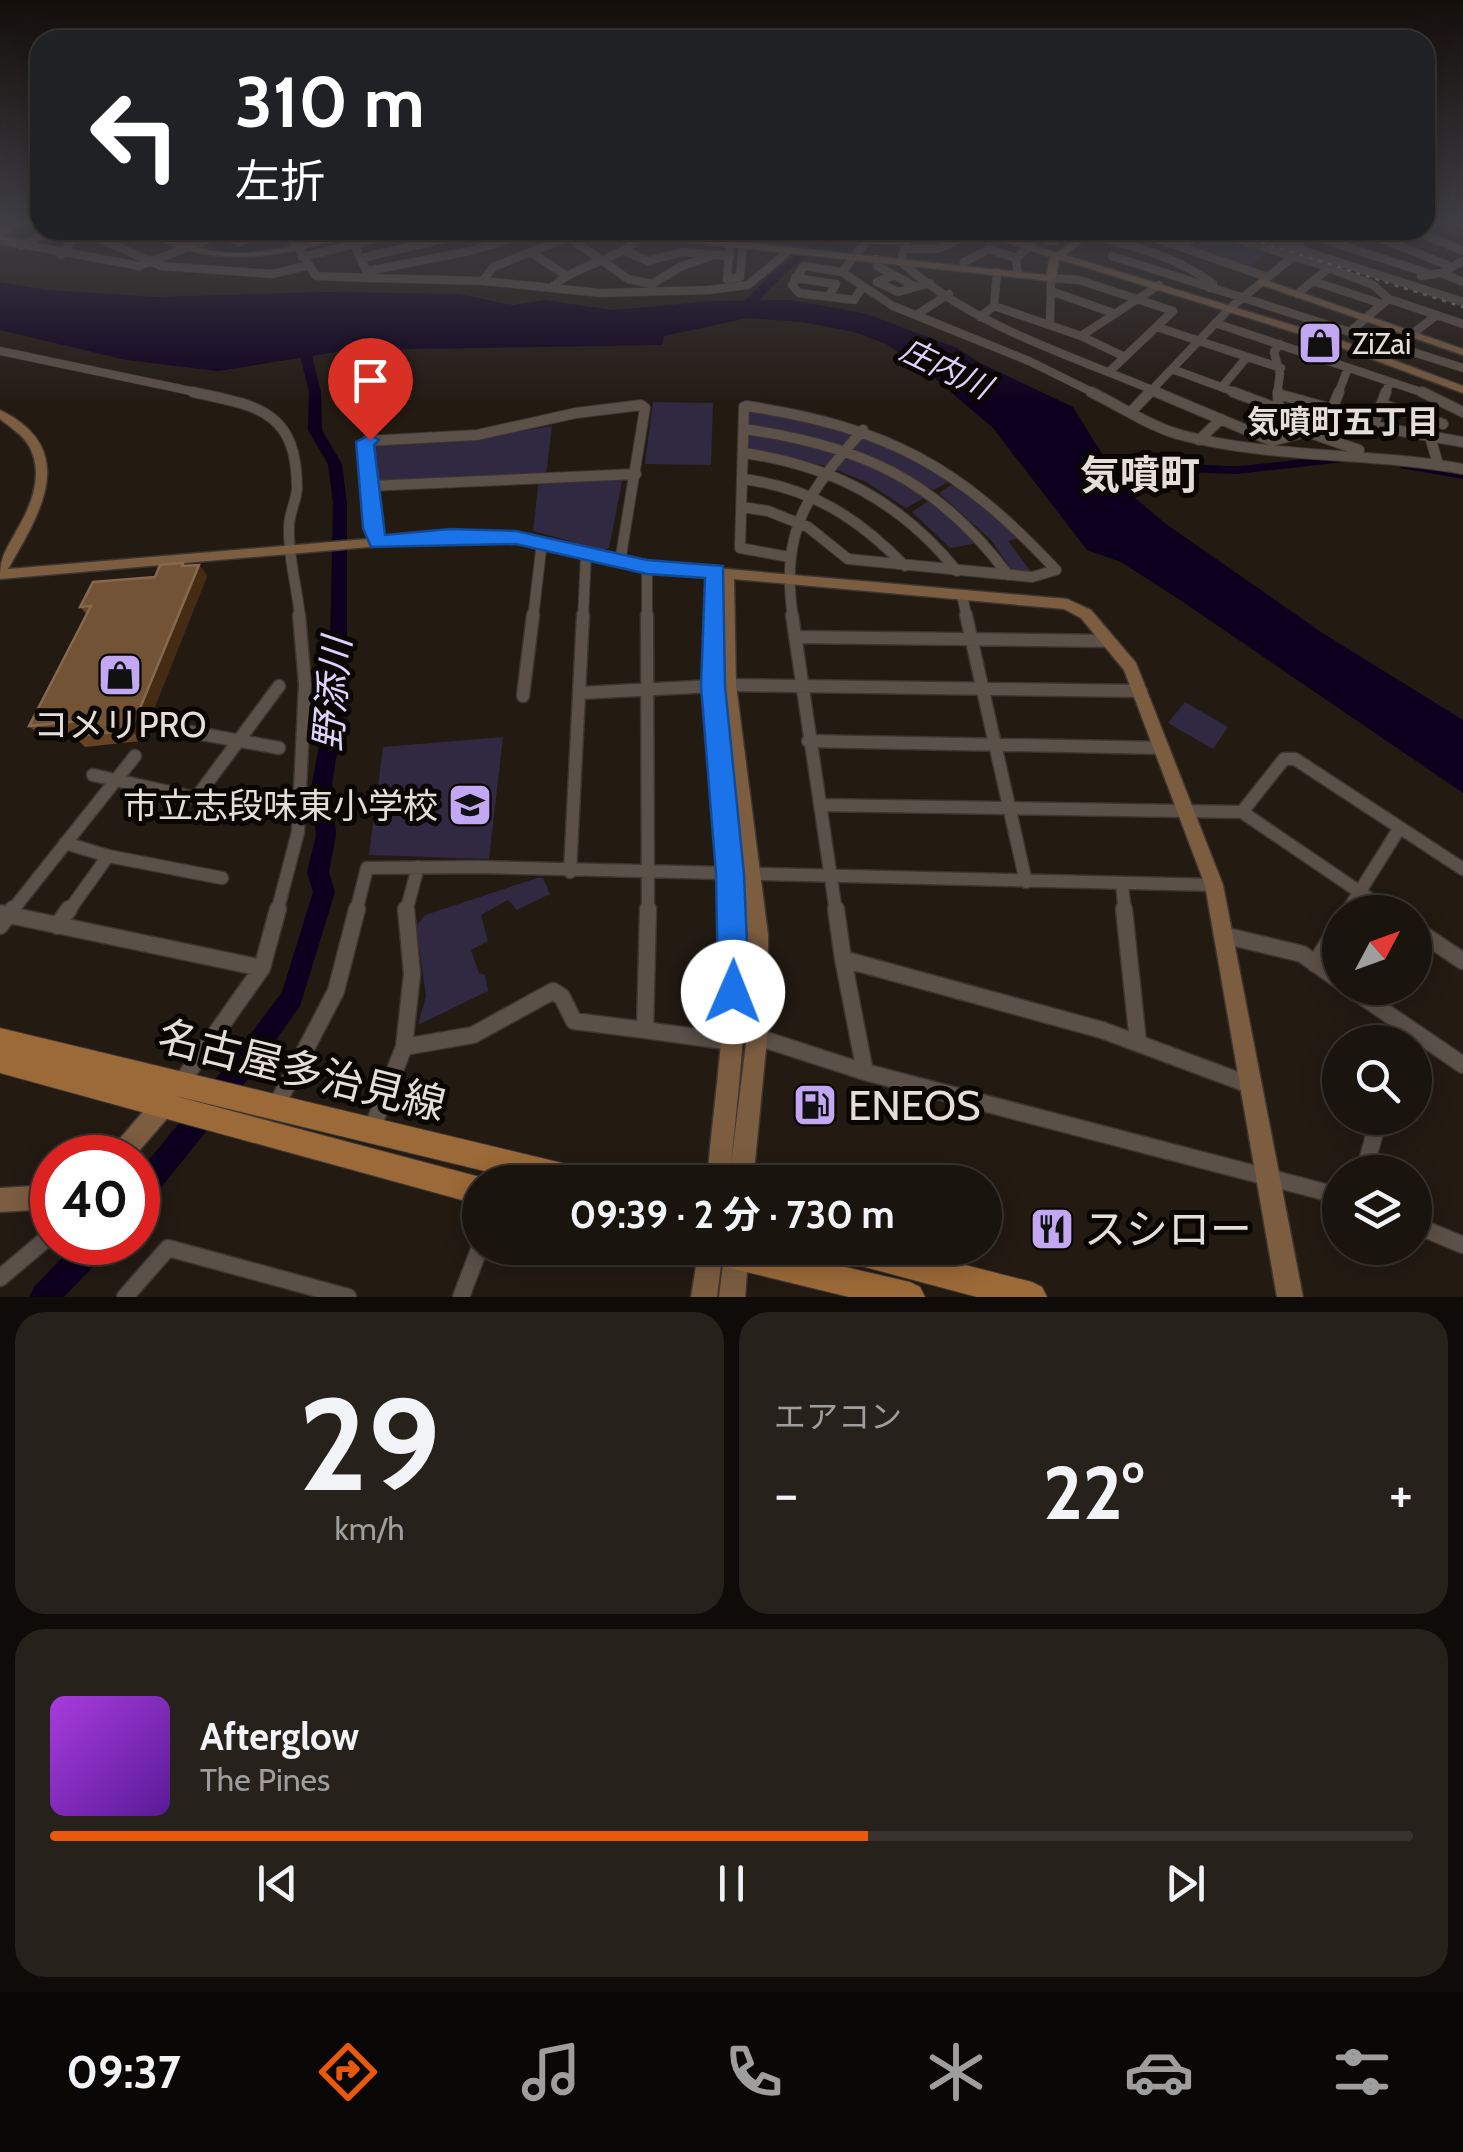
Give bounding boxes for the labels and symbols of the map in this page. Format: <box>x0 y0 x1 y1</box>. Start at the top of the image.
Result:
shop icon: ZiZai <box>1297 320 1343 366</box>
place label: ZiZai <box>1352 325 1411 362</box>
water label: 庄内川 <box>894 329 1000 408</box>
pin <box>328 338 413 441</box>
district label: 気噴町五丁目 <box>1247 402 1439 441</box>
district label: 気噴町 <box>1080 450 1200 499</box>
water label: 野添川 <box>304 631 361 753</box>
shop icon: コメリPRO <box>97 652 143 698</box>
place label: コメリPRO <box>33 703 207 746</box>
school or university icon: 市立志段味東小学校 <box>447 782 493 828</box>
place label: 市立志段味東小学校 <box>123 784 438 827</box>
north arrow <box>1322 895 1432 1005</box>
position arrow <box>681 940 785 1044</box>
street label: 名古屋多治見線 <box>153 1009 451 1131</box>
place label: ENEOS <box>848 1079 981 1131</box>
fuel station icon: ENEOS <box>792 1082 838 1128</box>
speed limit sign: 40 <box>30 1135 160 1265</box>
place label: スシロー <box>1084 1203 1252 1255</box>
restaurant icon: スシロー <box>1029 1206 1075 1252</box>

